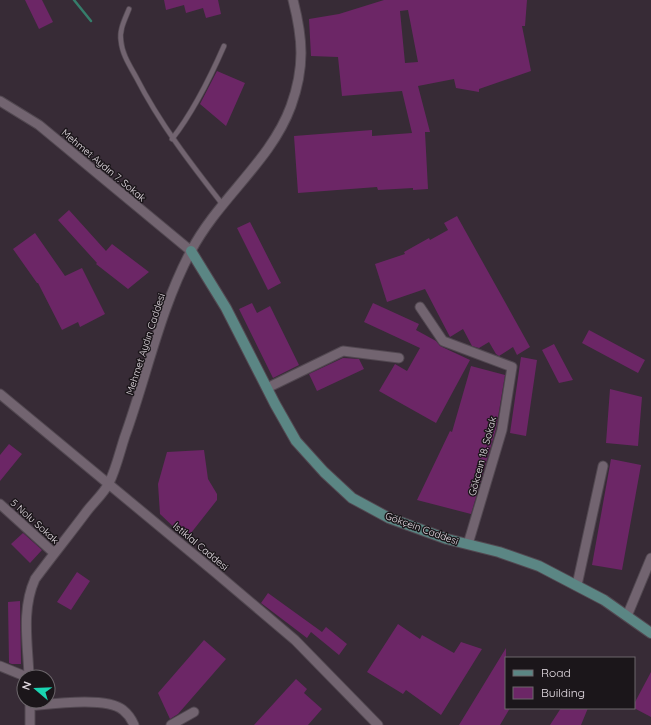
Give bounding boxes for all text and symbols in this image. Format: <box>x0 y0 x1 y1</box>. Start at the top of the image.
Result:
street label: Mehmet Aydın 7. Sokak <box>59 126 149 205</box>
street label: Mehmet Aydın Caddesi <box>123 292 168 397</box>
street label: Gökceın 18. Sokak <box>466 415 499 497</box>
street label: 5 Nolu Sokak <box>8 496 62 546</box>
street label: Gökçein Caddesi <box>383 509 460 548</box>
street label: Istiklal Caddesi <box>170 519 231 573</box>
legend <box>505 657 635 709</box>
text: Road <box>541 665 571 680</box>
north arrow <box>16 669 56 709</box>
text: N <box>19 680 34 692</box>
text: Building <box>541 685 585 700</box>

